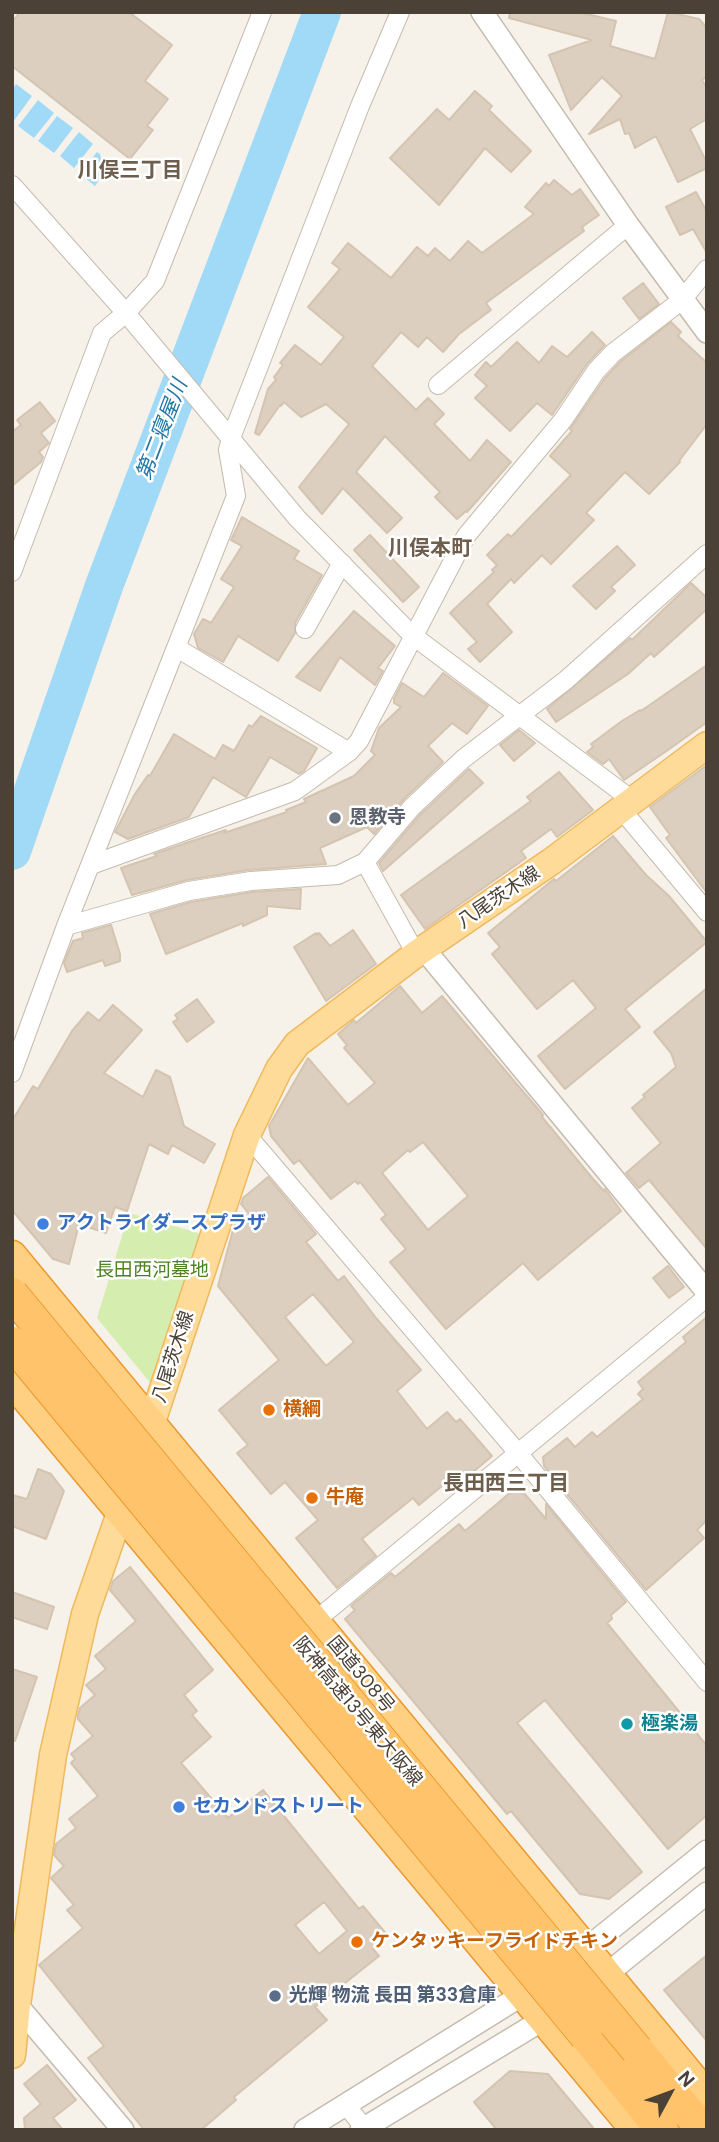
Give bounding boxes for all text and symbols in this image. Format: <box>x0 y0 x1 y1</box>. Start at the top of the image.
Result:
district label: 川俣三丁目 <box>78 158 182 184</box>
water label: 第二寝屋川 <box>132 376 194 484</box>
district label: 川俣本町 <box>388 536 472 562</box>
place label: 恩教寺 <box>349 807 406 829</box>
marker: 恩教寺 <box>327 810 343 826</box>
street label: 八尾茨木線 <box>453 862 545 934</box>
place label: アクトライダースプラザ <box>57 1213 266 1235</box>
marker: アクトライダースプラザ <box>35 1216 51 1232</box>
park label: 長田西河墓地 <box>95 1260 209 1282</box>
street label: 八尾茨木線 <box>148 1308 200 1406</box>
place label: 横綱 <box>283 1399 321 1421</box>
marker: 横綱 <box>261 1402 277 1418</box>
district label: 長田西三丁目 <box>443 1471 569 1497</box>
place label: 牛庵 <box>326 1487 364 1509</box>
marker: 牛庵 <box>304 1490 320 1506</box>
street label: 国道308号 <box>321 1632 399 1718</box>
street label: 阪神高速13号東大阪線 <box>288 1633 426 1791</box>
place label: 極楽湯 <box>641 1713 698 1735</box>
marker: 極楽湯 <box>619 1716 635 1732</box>
place label: セカンドストリート <box>193 1796 364 1818</box>
marker: セカンドストリート <box>171 1799 187 1815</box>
place label: ケンタッキーフライドチキン <box>371 1931 618 1953</box>
marker: ケンタッキーフライドチキン <box>349 1934 365 1950</box>
place label: 光輝 物流 長田 第33倉庫 <box>289 1985 496 2007</box>
marker: 光輝 物流 長田 第33倉庫 <box>267 1988 283 2004</box>
north arrow <box>635 2058 705 2128</box>
text: N <box>672 2065 700 2092</box>

